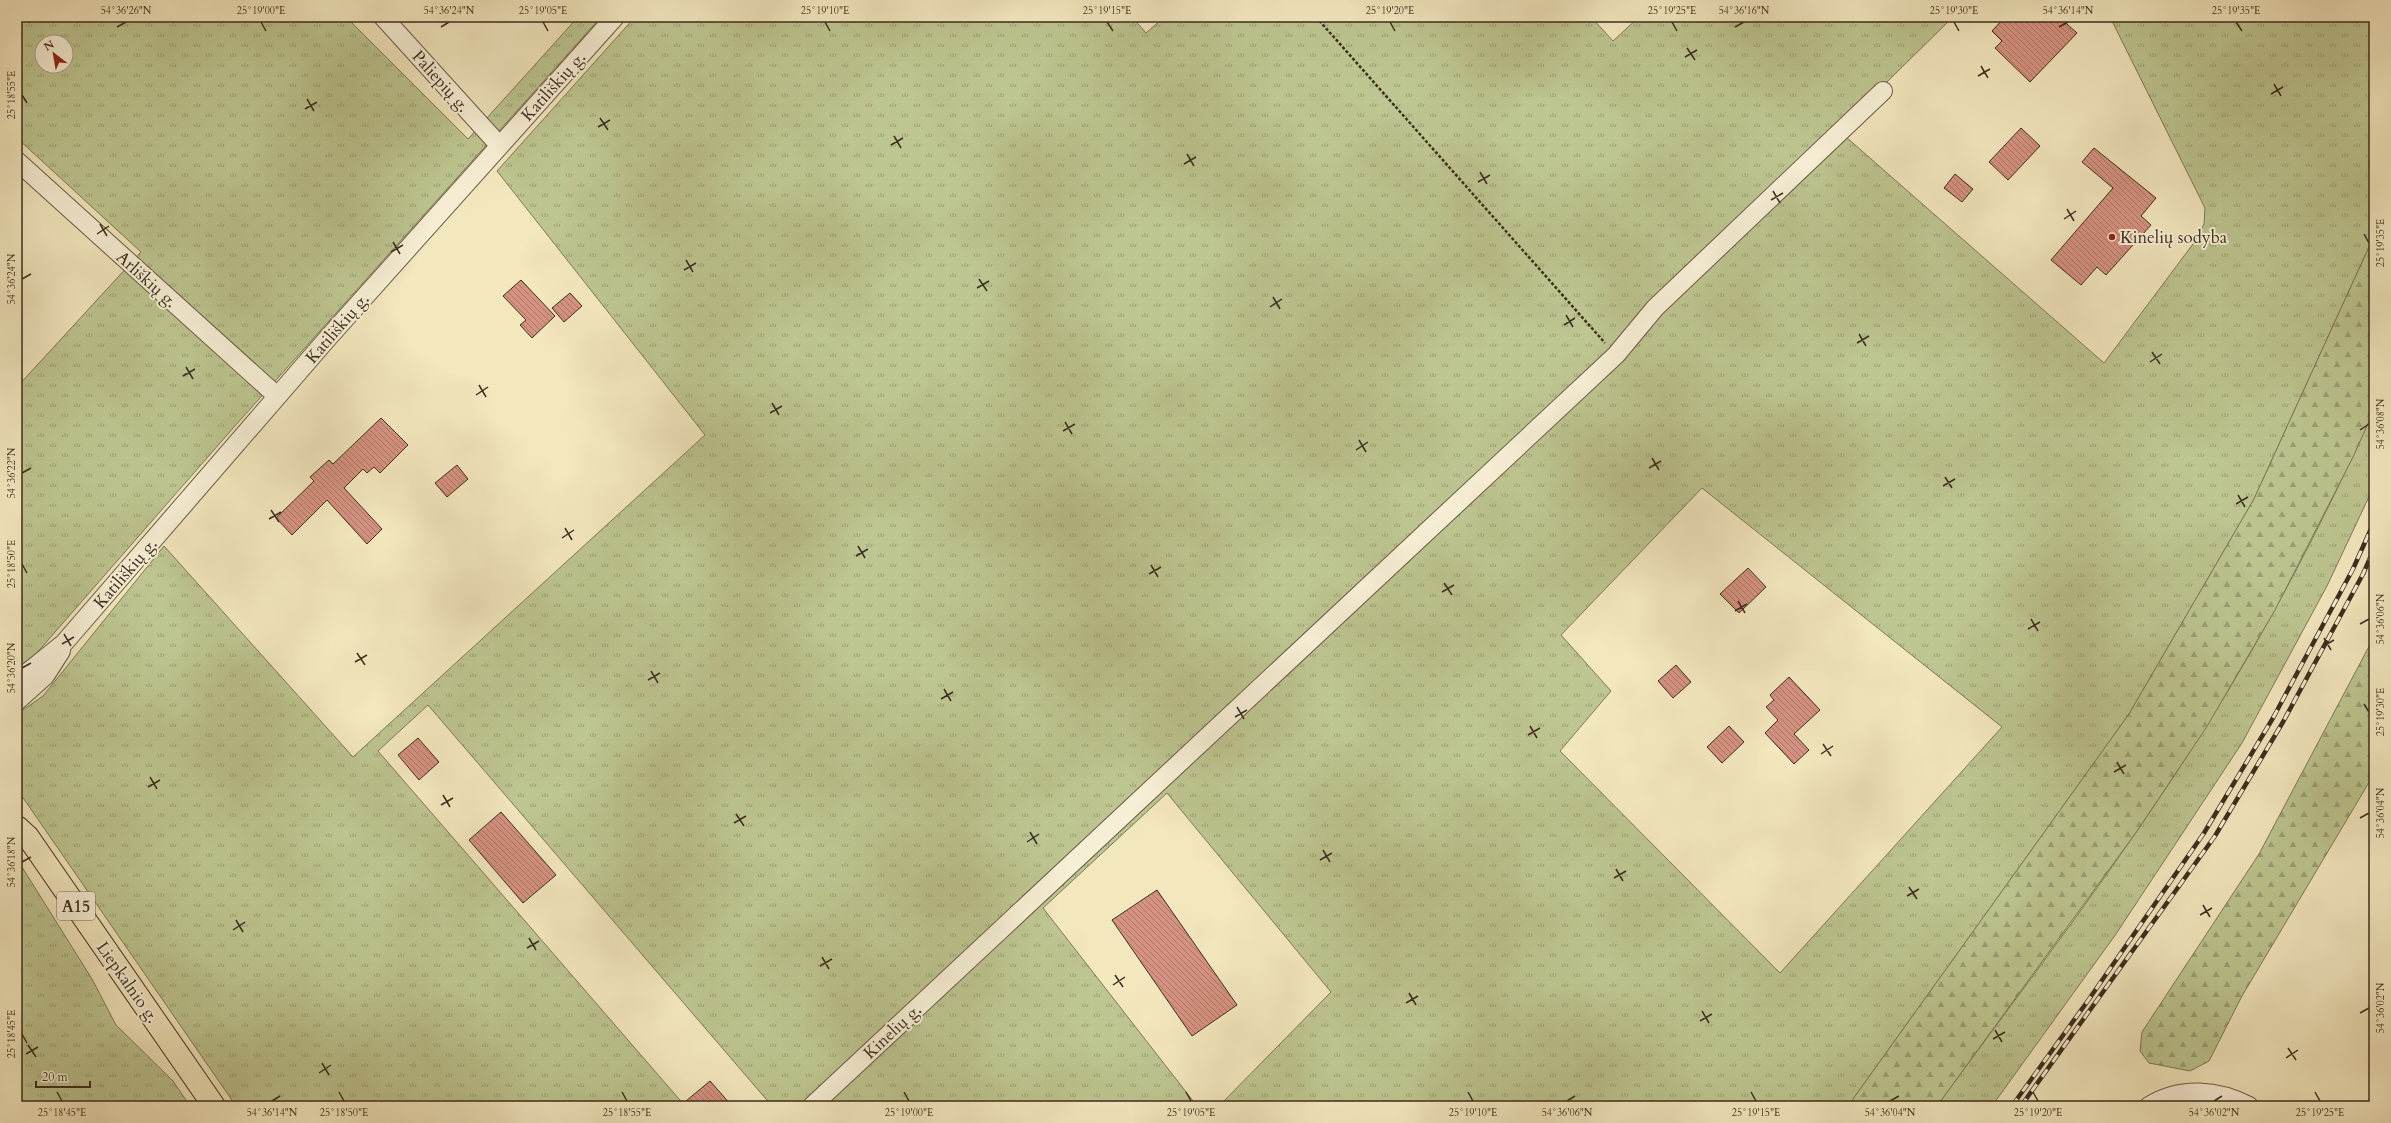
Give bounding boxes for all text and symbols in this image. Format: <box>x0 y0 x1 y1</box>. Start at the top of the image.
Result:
text: 54°36'26"N <box>101 4 152 18</box>
text: 25°19'00"E <box>237 4 285 18</box>
text: 54°36'24"N <box>424 4 475 18</box>
text: 25°19'05"E <box>519 4 567 18</box>
text: 25°19'10"E <box>801 4 849 18</box>
text: 25°19'15"E <box>1083 4 1131 18</box>
text: 25°19'20"E <box>1366 4 1414 18</box>
text: 25°19'25"E <box>1648 4 1696 18</box>
text: 54°36'16"N <box>1719 4 1770 18</box>
text: 25°19'30"E <box>1930 4 1978 18</box>
text: 54°36'14"N <box>2043 4 2094 18</box>
text: 25°19'35"E <box>2212 4 2260 18</box>
north arrow <box>34 34 74 74</box>
text: N <box>41 37 57 55</box>
street label: Paliepių g. <box>407 45 475 117</box>
street label: Katiliškių g. <box>516 46 591 126</box>
text: 25°18'55"E <box>5 71 19 119</box>
text: 25°19'35"E <box>2374 219 2388 267</box>
place label: Kinelių sodyba <box>2120 226 2228 249</box>
marker: Kinelių sodyba <box>2107 232 2117 242</box>
street label: Arliškių g. <box>111 246 182 313</box>
text: 54°36'24"N <box>5 253 19 304</box>
street label: Katiliškių g. <box>300 288 374 369</box>
text: 54°36'08"N <box>2374 398 2388 449</box>
text: 54°36'22"N <box>5 447 19 498</box>
street label: Katiliškių g. <box>88 533 162 614</box>
text: 25°18'50"E <box>5 540 19 588</box>
text: 54°36'06"N <box>2374 593 2388 644</box>
text: 54°36'20"N <box>5 642 19 693</box>
text: 25°19'30"E <box>2374 688 2388 736</box>
text: 54°36'04"N <box>2374 787 2388 838</box>
text: 54°36'18"N <box>5 836 19 887</box>
road number: A15 <box>57 892 95 920</box>
street label: Liepkalnio g. <box>91 937 164 1028</box>
text: 54°36'02"N <box>2374 982 2388 1033</box>
street label: Kinelių g. <box>858 999 926 1064</box>
text: 25°18'45"E <box>5 1010 19 1058</box>
scale bar <box>36 1063 90 1089</box>
text: 20 m <box>42 1069 69 1085</box>
text: 25°18'45"E <box>38 1106 86 1120</box>
text: 54°36'14"N <box>247 1106 298 1120</box>
text: 25°18'50"E <box>320 1106 368 1120</box>
text: 25°18'55"E <box>603 1106 651 1120</box>
text: 25°19'00"E <box>885 1106 933 1120</box>
text: 25°19'05"E <box>1167 1106 1215 1120</box>
text: 25°19'10"E <box>1449 1106 1497 1120</box>
text: 54°36'06"N <box>1542 1106 1593 1120</box>
text: 25°19'15"E <box>1732 1106 1780 1120</box>
text: 54°36'04"N <box>1865 1106 1916 1120</box>
text: 25°19'20"E <box>2014 1106 2062 1120</box>
text: 54°36'02"N <box>2189 1106 2240 1120</box>
text: 25°19'25"E <box>2296 1106 2344 1120</box>

